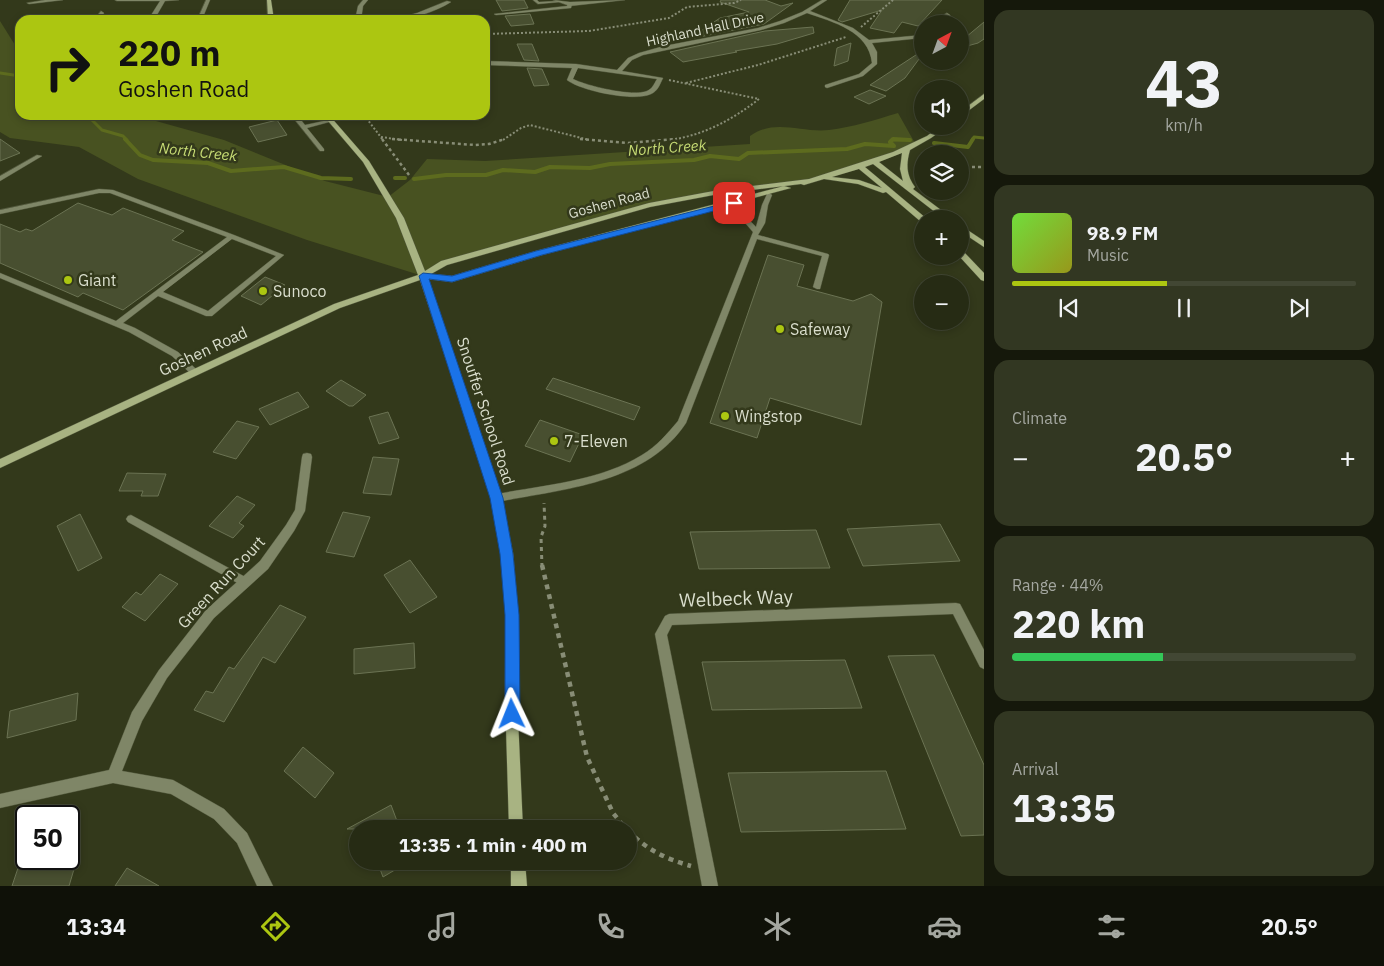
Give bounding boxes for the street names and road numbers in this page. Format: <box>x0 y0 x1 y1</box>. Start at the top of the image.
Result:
street label: Highland Hall Drive <box>644 8 766 50</box>
street label: Goshen Road <box>566 184 652 222</box>
street label: Goshen Road <box>156 322 250 380</box>
street label: Snouffer School Road <box>453 334 519 488</box>
street label: Green Run Court <box>173 532 269 632</box>
street label: Welbeck Way <box>679 584 794 612</box>

